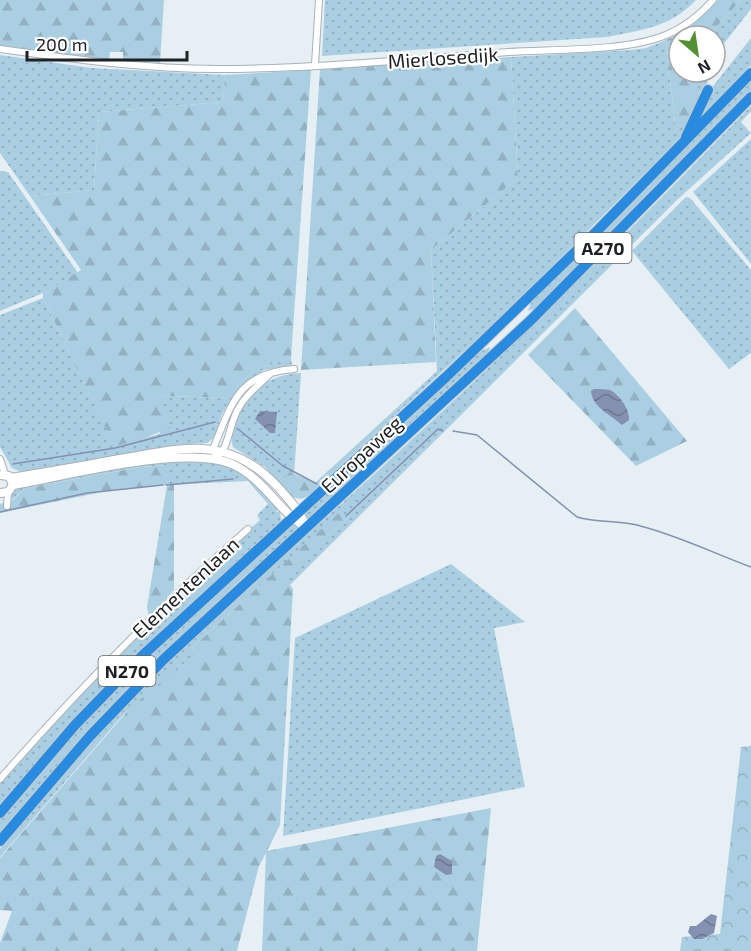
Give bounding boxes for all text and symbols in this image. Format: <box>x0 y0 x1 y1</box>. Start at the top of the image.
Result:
scale bar <box>27 24 188 62</box>
north arrow <box>667 24 727 84</box>
text: 200 m <box>36 33 88 55</box>
street label: Mierlosedijk <box>387 41 499 73</box>
text: N <box>695 56 714 79</box>
road number: A270 <box>574 233 632 263</box>
street label: Europaweg <box>315 410 407 498</box>
street label: Elementenlaan <box>127 531 243 643</box>
road number: N270 <box>98 656 156 686</box>

